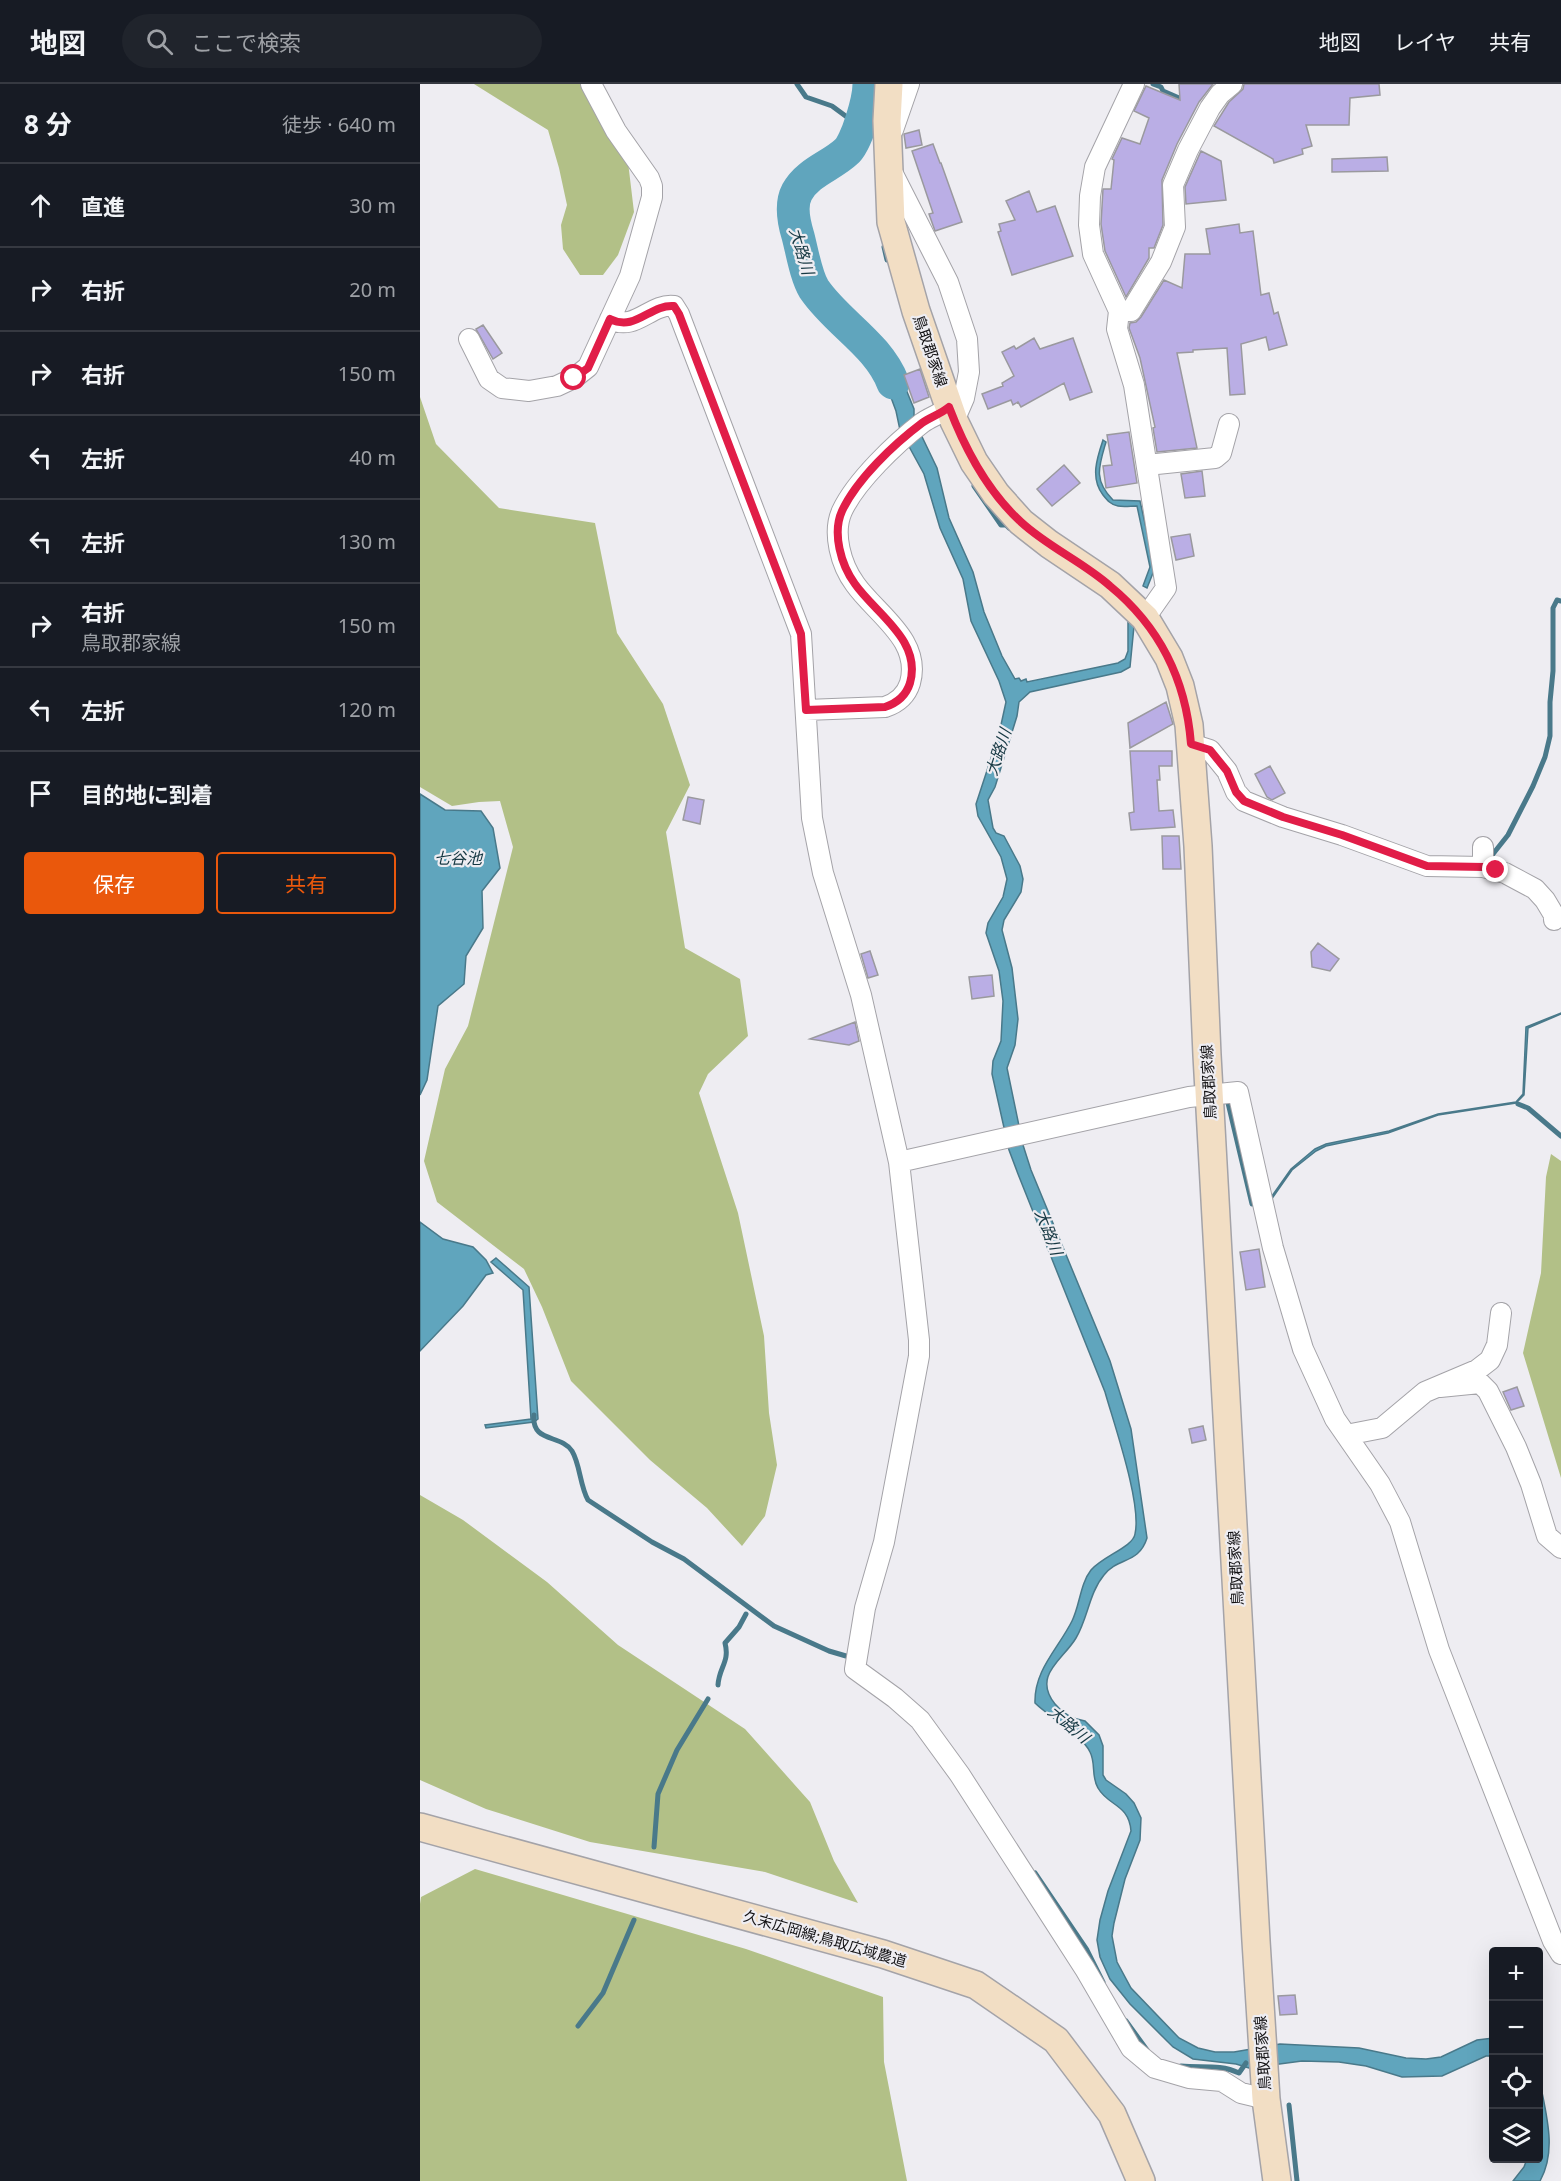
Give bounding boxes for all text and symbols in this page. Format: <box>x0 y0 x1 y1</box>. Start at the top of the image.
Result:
search box <box>122 14 542 68</box>
text: 地図 <box>30 23 86 61</box>
icon: search <box>143 25 176 58</box>
text: ここで検索 <box>191 27 301 57</box>
text: 地図 <box>1319 28 1361 56</box>
text: レイヤ <box>1394 28 1456 56</box>
text: 共有 <box>1489 28 1531 56</box>
text: 8 分 <box>24 106 72 142</box>
text: 徒歩 · 640 m <box>282 111 396 138</box>
icon: ahead <box>24 189 57 222</box>
text: 直進 <box>81 191 125 221</box>
text: 30 m <box>349 192 396 219</box>
water label: 大路川 <box>784 225 820 279</box>
icon: right <box>24 273 57 306</box>
text: 右折 <box>81 275 125 305</box>
text: 20 m <box>349 276 396 303</box>
street label: 鳥取郡家線 <box>909 312 953 389</box>
icon: right <box>24 357 57 390</box>
text: 右折 <box>81 359 125 389</box>
text: 150 m <box>338 360 396 387</box>
route start <box>560 364 586 390</box>
icon: left <box>24 441 57 474</box>
text: 左折 <box>81 443 125 473</box>
text: 40 m <box>349 444 396 471</box>
icon: left <box>24 525 57 558</box>
text: 左折 <box>81 527 125 557</box>
text: 130 m <box>338 528 396 555</box>
text: 右折 <box>81 597 125 627</box>
icon: right <box>24 609 57 642</box>
text: 150 m <box>338 612 396 639</box>
text: 鳥取郡家線 <box>81 629 181 656</box>
icon: left <box>24 693 57 726</box>
text: 左折 <box>81 695 125 725</box>
text: 120 m <box>338 696 396 723</box>
water label: 大路川 <box>980 724 1016 778</box>
icon: arrive <box>24 777 57 810</box>
text: 目的地に到着 <box>81 779 213 809</box>
water label: 七谷池 <box>434 847 484 869</box>
button: 保存 <box>24 852 204 914</box>
button: 共有 <box>216 852 396 914</box>
route end <box>1482 856 1508 882</box>
street label: 鳥取郡家線 <box>1196 1044 1220 1120</box>
water label: 大路川 <box>1030 1206 1069 1260</box>
street label: 鳥取郡家線 <box>1223 1530 1247 1606</box>
water label: 大路川 <box>1044 1700 1096 1749</box>
street label: 久末広岡線;鳥取広域農道 <box>741 1905 909 1971</box>
map controls <box>1489 1947 1543 2163</box>
button: + <box>1489 1947 1543 2001</box>
button: − <box>1489 2001 1543 2055</box>
street label: 鳥取郡家線 <box>1249 2015 1275 2091</box>
button: locate <box>1489 2055 1543 2109</box>
button: layers <box>1489 2109 1543 2163</box>

